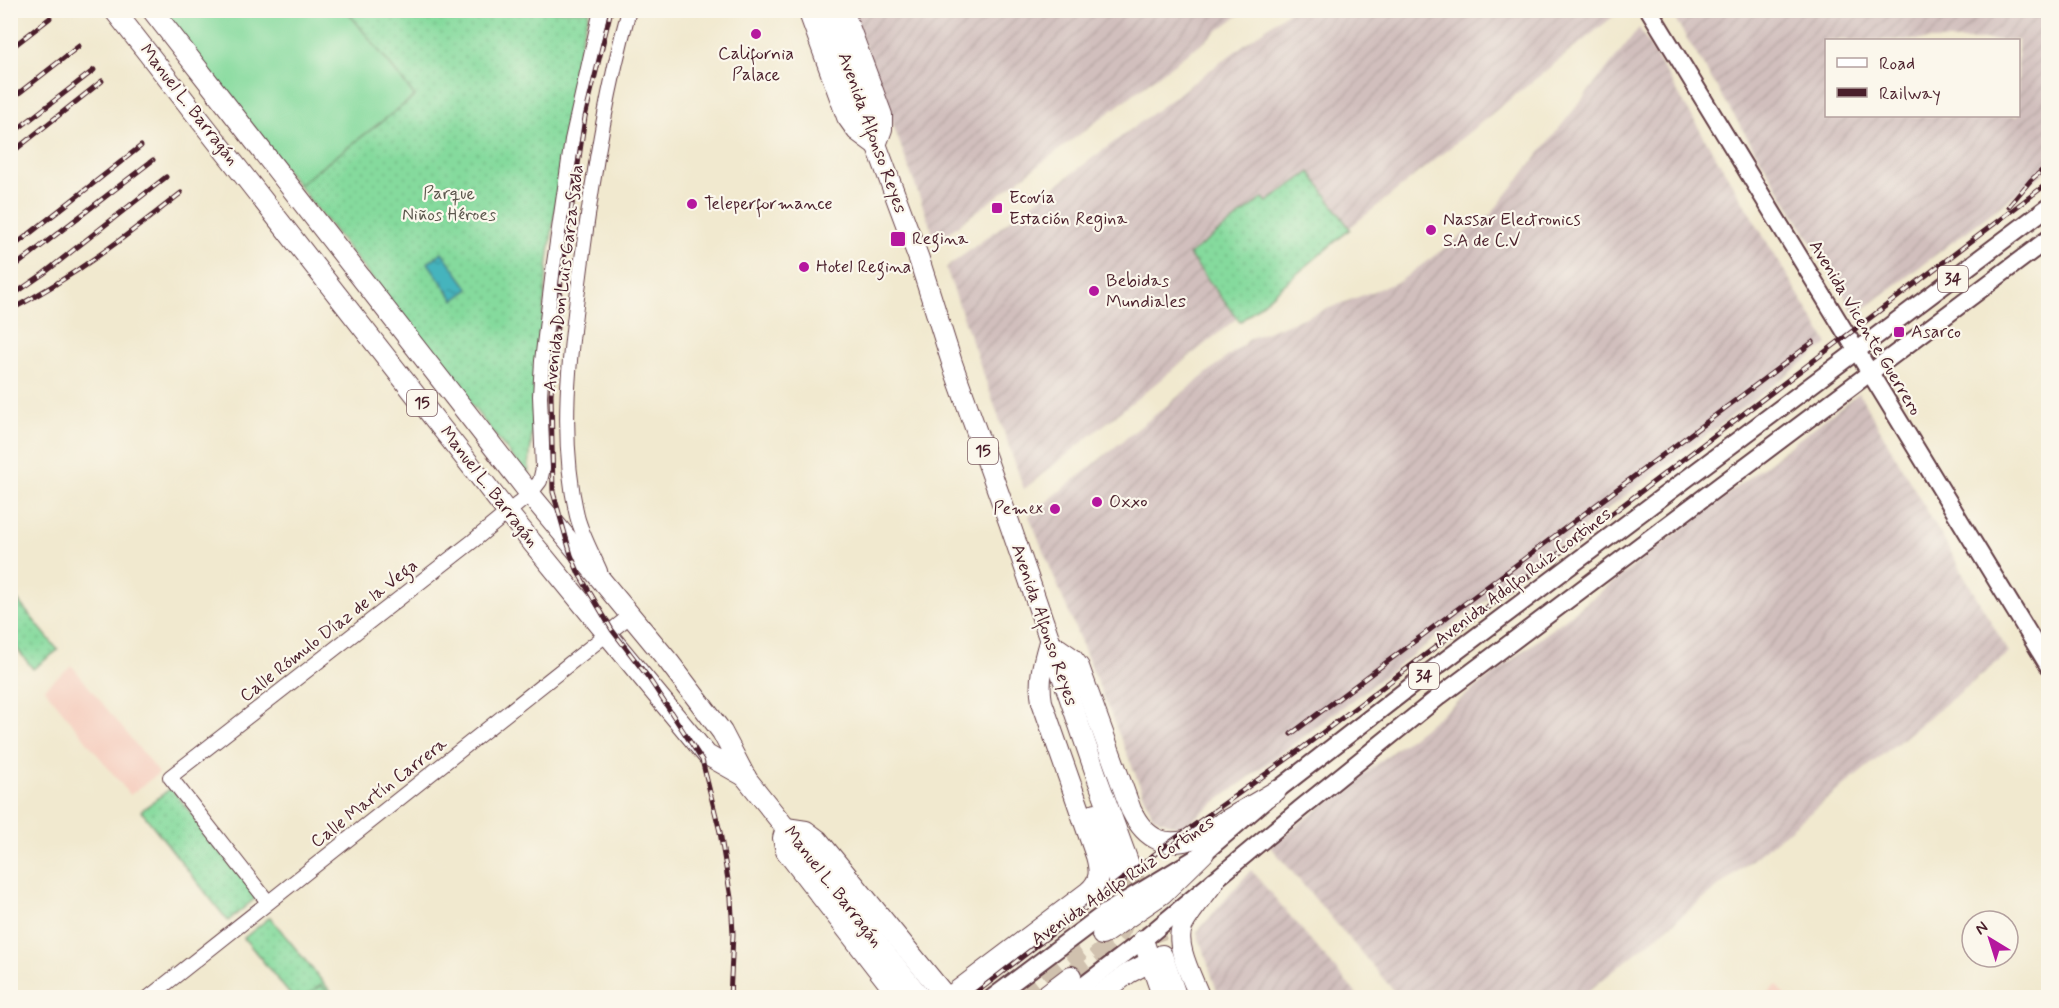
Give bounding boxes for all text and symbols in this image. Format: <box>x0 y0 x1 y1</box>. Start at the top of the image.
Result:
marker: California Palace <box>749 27 763 41</box>
street label: Manuel L. Barragán <box>134 39 244 171</box>
legend <box>1825 39 2020 117</box>
place label: California Palace <box>718 42 794 87</box>
street label: Avenida Alfonso Reyes <box>830 49 912 218</box>
text: Road <box>1879 52 1915 76</box>
text: Railway <box>1879 82 1941 106</box>
street label: Avenida Don Luis Garza Sada <box>538 163 590 393</box>
park label: Parque Niños Héroes <box>402 182 496 227</box>
place label: Ecovía Estación Regina <box>1009 186 1127 232</box>
place label: Teleperformance <box>704 192 833 218</box>
marker: Teleperformance <box>685 197 699 211</box>
marker: Ecovía Estación Regina <box>990 201 1004 215</box>
place label: Nassar Electronics S.A de C.V <box>1443 208 1581 253</box>
marker: Nassar Electronics S.A de C.V <box>1424 223 1438 237</box>
place label: Regina <box>912 227 969 253</box>
marker: Regina <box>889 230 907 248</box>
street label: Avenida Vicente Guerrero <box>1803 236 1927 420</box>
place label: Hotel Regina <box>816 255 911 281</box>
marker: Hotel Regina <box>797 260 811 274</box>
road number: 34 <box>1938 266 1968 292</box>
place label: Bebidas Mundiales <box>1106 269 1186 314</box>
marker: Bebidas Mundiales <box>1087 284 1101 298</box>
place label: Asarco <box>1911 320 1961 344</box>
marker: Asarco <box>1892 325 1906 339</box>
road number: 15 <box>407 390 437 416</box>
street label: Manuel L. Barragán <box>434 421 544 553</box>
road number: 15 <box>968 438 998 464</box>
place label: Oxxo <box>1109 490 1147 514</box>
marker: Oxxo <box>1090 495 1104 509</box>
place label: Pemex <box>993 497 1043 521</box>
marker: Pemex <box>1048 502 1062 516</box>
street label: Avenida Adolfo Ruíz Cortines <box>1430 502 1618 653</box>
street label: Avenida Alfonso Reyes <box>1003 541 1083 710</box>
street label: Calle Rómulo Díaz de la Vega <box>235 554 424 710</box>
road number: 34 <box>1409 663 1439 689</box>
street label: Calle Martín Carrera <box>306 732 452 854</box>
street label: Avenida Adolfo Ruíz Cortines <box>1027 811 1220 953</box>
street label: Manuel L. Barragán <box>778 821 888 953</box>
north arrow <box>1960 909 2020 969</box>
text: N <box>1971 917 1992 940</box>

